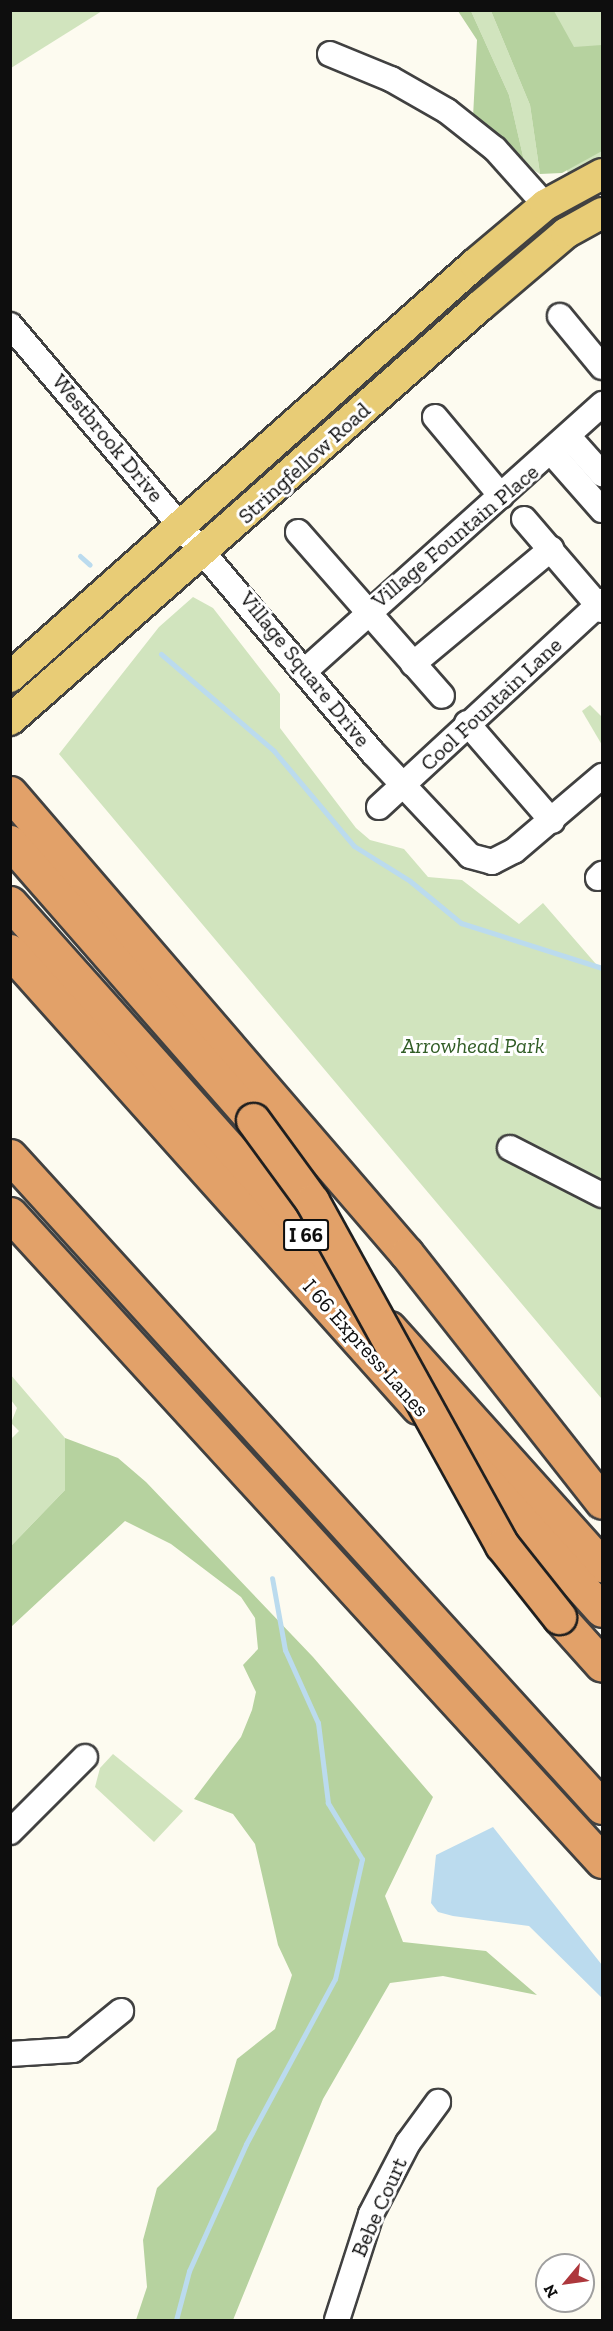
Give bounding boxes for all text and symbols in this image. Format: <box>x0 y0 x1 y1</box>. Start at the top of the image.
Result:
street label: Westbrook Drive <box>47 368 169 508</box>
street label: Stringfellow Road <box>232 397 376 529</box>
street label: Village Fountain Place <box>366 458 544 614</box>
street label: Village Square Drive <box>234 586 376 752</box>
street label: Cool Fountain Lane <box>415 632 567 776</box>
park label: Arrowhead Park <box>401 1033 545 1059</box>
road number: I 66 <box>282 1217 330 1253</box>
street label: I 66 Express Lanes <box>297 1274 435 1422</box>
street label: Bebe Court <box>345 2153 413 2261</box>
north arrow <box>535 2253 595 2313</box>
text: N <box>539 2281 562 2301</box>

